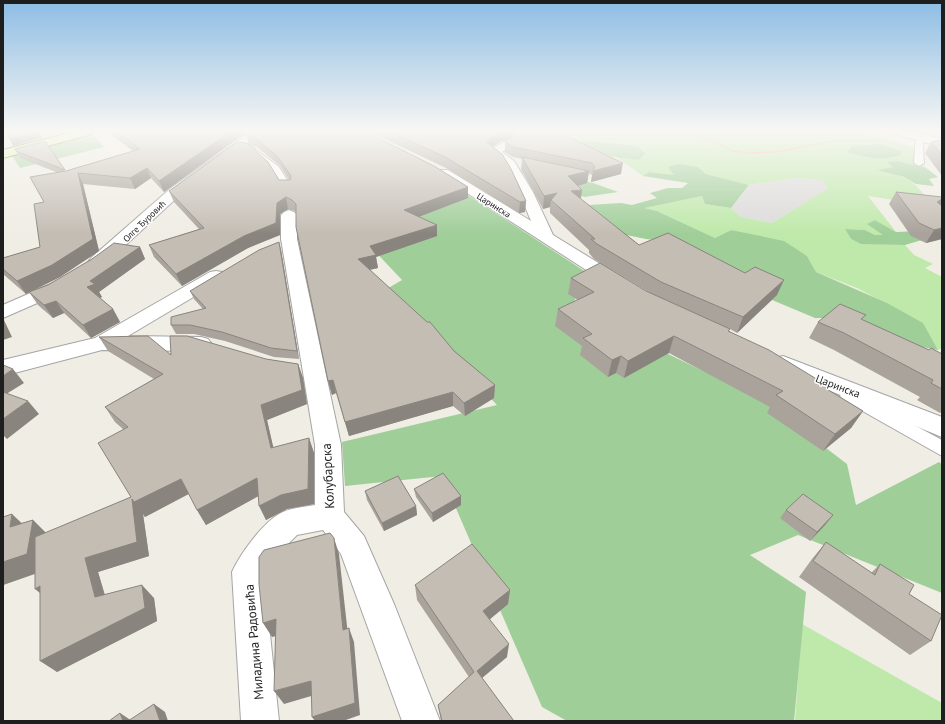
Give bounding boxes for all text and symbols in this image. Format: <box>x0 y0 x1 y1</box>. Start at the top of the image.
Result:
street label: Царинска <box>475 190 513 220</box>
street label: Олге Ђуровић <box>120 198 168 244</box>
street label: Царинска <box>814 371 862 401</box>
street label: Колубарска <box>318 443 338 509</box>
street label: Миладина Радовића <box>240 584 268 700</box>

